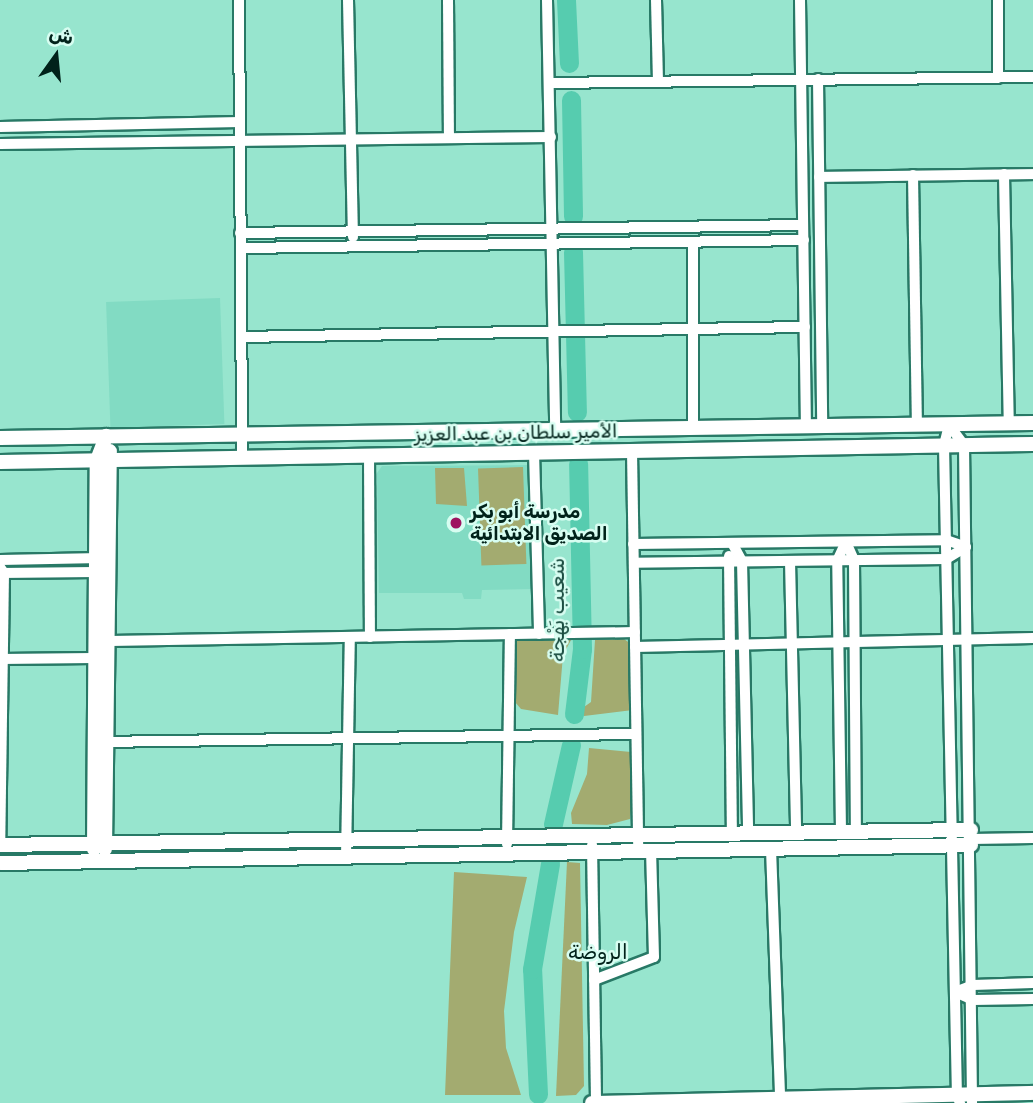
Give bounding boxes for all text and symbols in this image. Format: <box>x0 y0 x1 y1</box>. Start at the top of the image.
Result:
north arrow <box>21 21 91 91</box>
text: ش <box>47 21 76 49</box>
street label: الأمير سلطان بن عبد العزيز <box>414 420 618 446</box>
place label: مدرسة أبو بكر الصديق الابتدائية <box>470 501 608 545</box>
marker: مدرسة أبو بكر الصديق الابتدائية <box>448 515 464 531</box>
water label: شعيب بَهْجة <box>544 558 570 662</box>
district label: الروضة <box>568 939 628 965</box>

